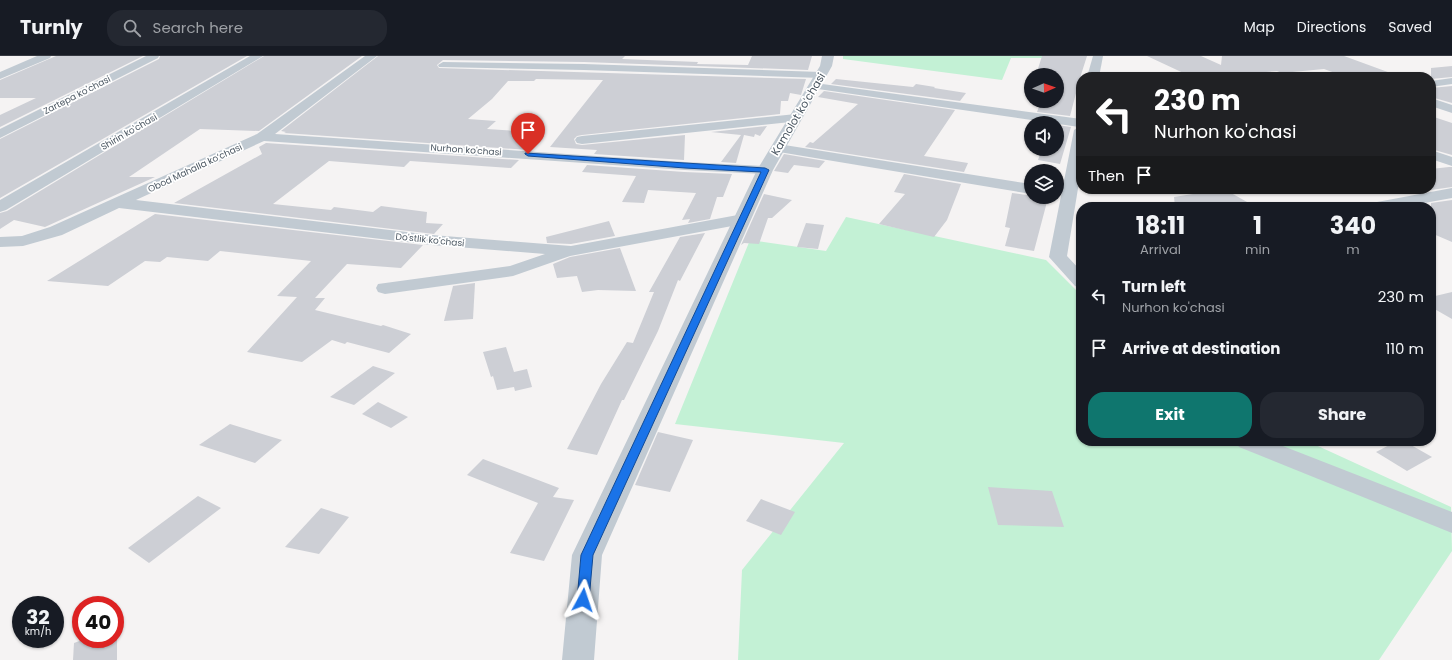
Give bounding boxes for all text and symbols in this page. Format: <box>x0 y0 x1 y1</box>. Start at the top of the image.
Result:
search box <box>107 10 387 46</box>
text: Turnly <box>20 14 83 41</box>
icon: search <box>121 17 143 39</box>
text: Search here <box>153 17 243 38</box>
text: Map <box>1244 17 1275 37</box>
text: Directions <box>1297 17 1366 37</box>
text: Saved <box>1388 17 1432 37</box>
north arrow <box>1024 68 1064 108</box>
map controls <box>1024 68 1064 204</box>
street label: Kamolot koʻchasi <box>767 69 829 158</box>
street label: Zartepa ko'chasi <box>41 73 113 117</box>
text: 230 m <box>1154 81 1241 120</box>
icon: left <box>1088 88 1140 140</box>
street label: Shirin ko'chasi <box>99 111 159 153</box>
pin <box>511 113 545 154</box>
button: sound <box>1024 116 1064 156</box>
icon: arrive <box>517 119 539 141</box>
text: Nurhon ko'chasi <box>1154 119 1296 144</box>
street label: Obod Mahalla ko‘chasi <box>146 141 244 195</box>
street label: Nurhon ko'chasi <box>430 142 502 158</box>
button: layers <box>1024 164 1064 204</box>
icon: arrive <box>1133 164 1155 186</box>
text: Then <box>1088 165 1125 186</box>
text: 18:11 <box>1136 209 1185 242</box>
text: 1 <box>1253 209 1262 242</box>
text: 340 <box>1330 209 1376 242</box>
street label: Do'stlik ko'chasi <box>395 230 465 250</box>
text: Arrival <box>1140 240 1181 259</box>
text: min <box>1245 240 1270 259</box>
text: m <box>1346 240 1360 259</box>
text: Turn left <box>1122 276 1186 297</box>
icon: left <box>1088 285 1110 307</box>
text: 230 m <box>1378 286 1424 307</box>
text: Nurhon ko'chasi <box>1122 298 1225 317</box>
icon: arrive <box>1088 337 1110 359</box>
text: Arrive at destination <box>1122 338 1280 359</box>
text: 110 m <box>1386 338 1424 359</box>
button: Exit <box>1088 392 1252 438</box>
button: Share <box>1260 392 1424 438</box>
position arrow <box>562 579 604 621</box>
speed limit sign: 40 <box>72 596 124 648</box>
text: 32 <box>26 603 50 631</box>
text: km/h <box>25 624 51 639</box>

